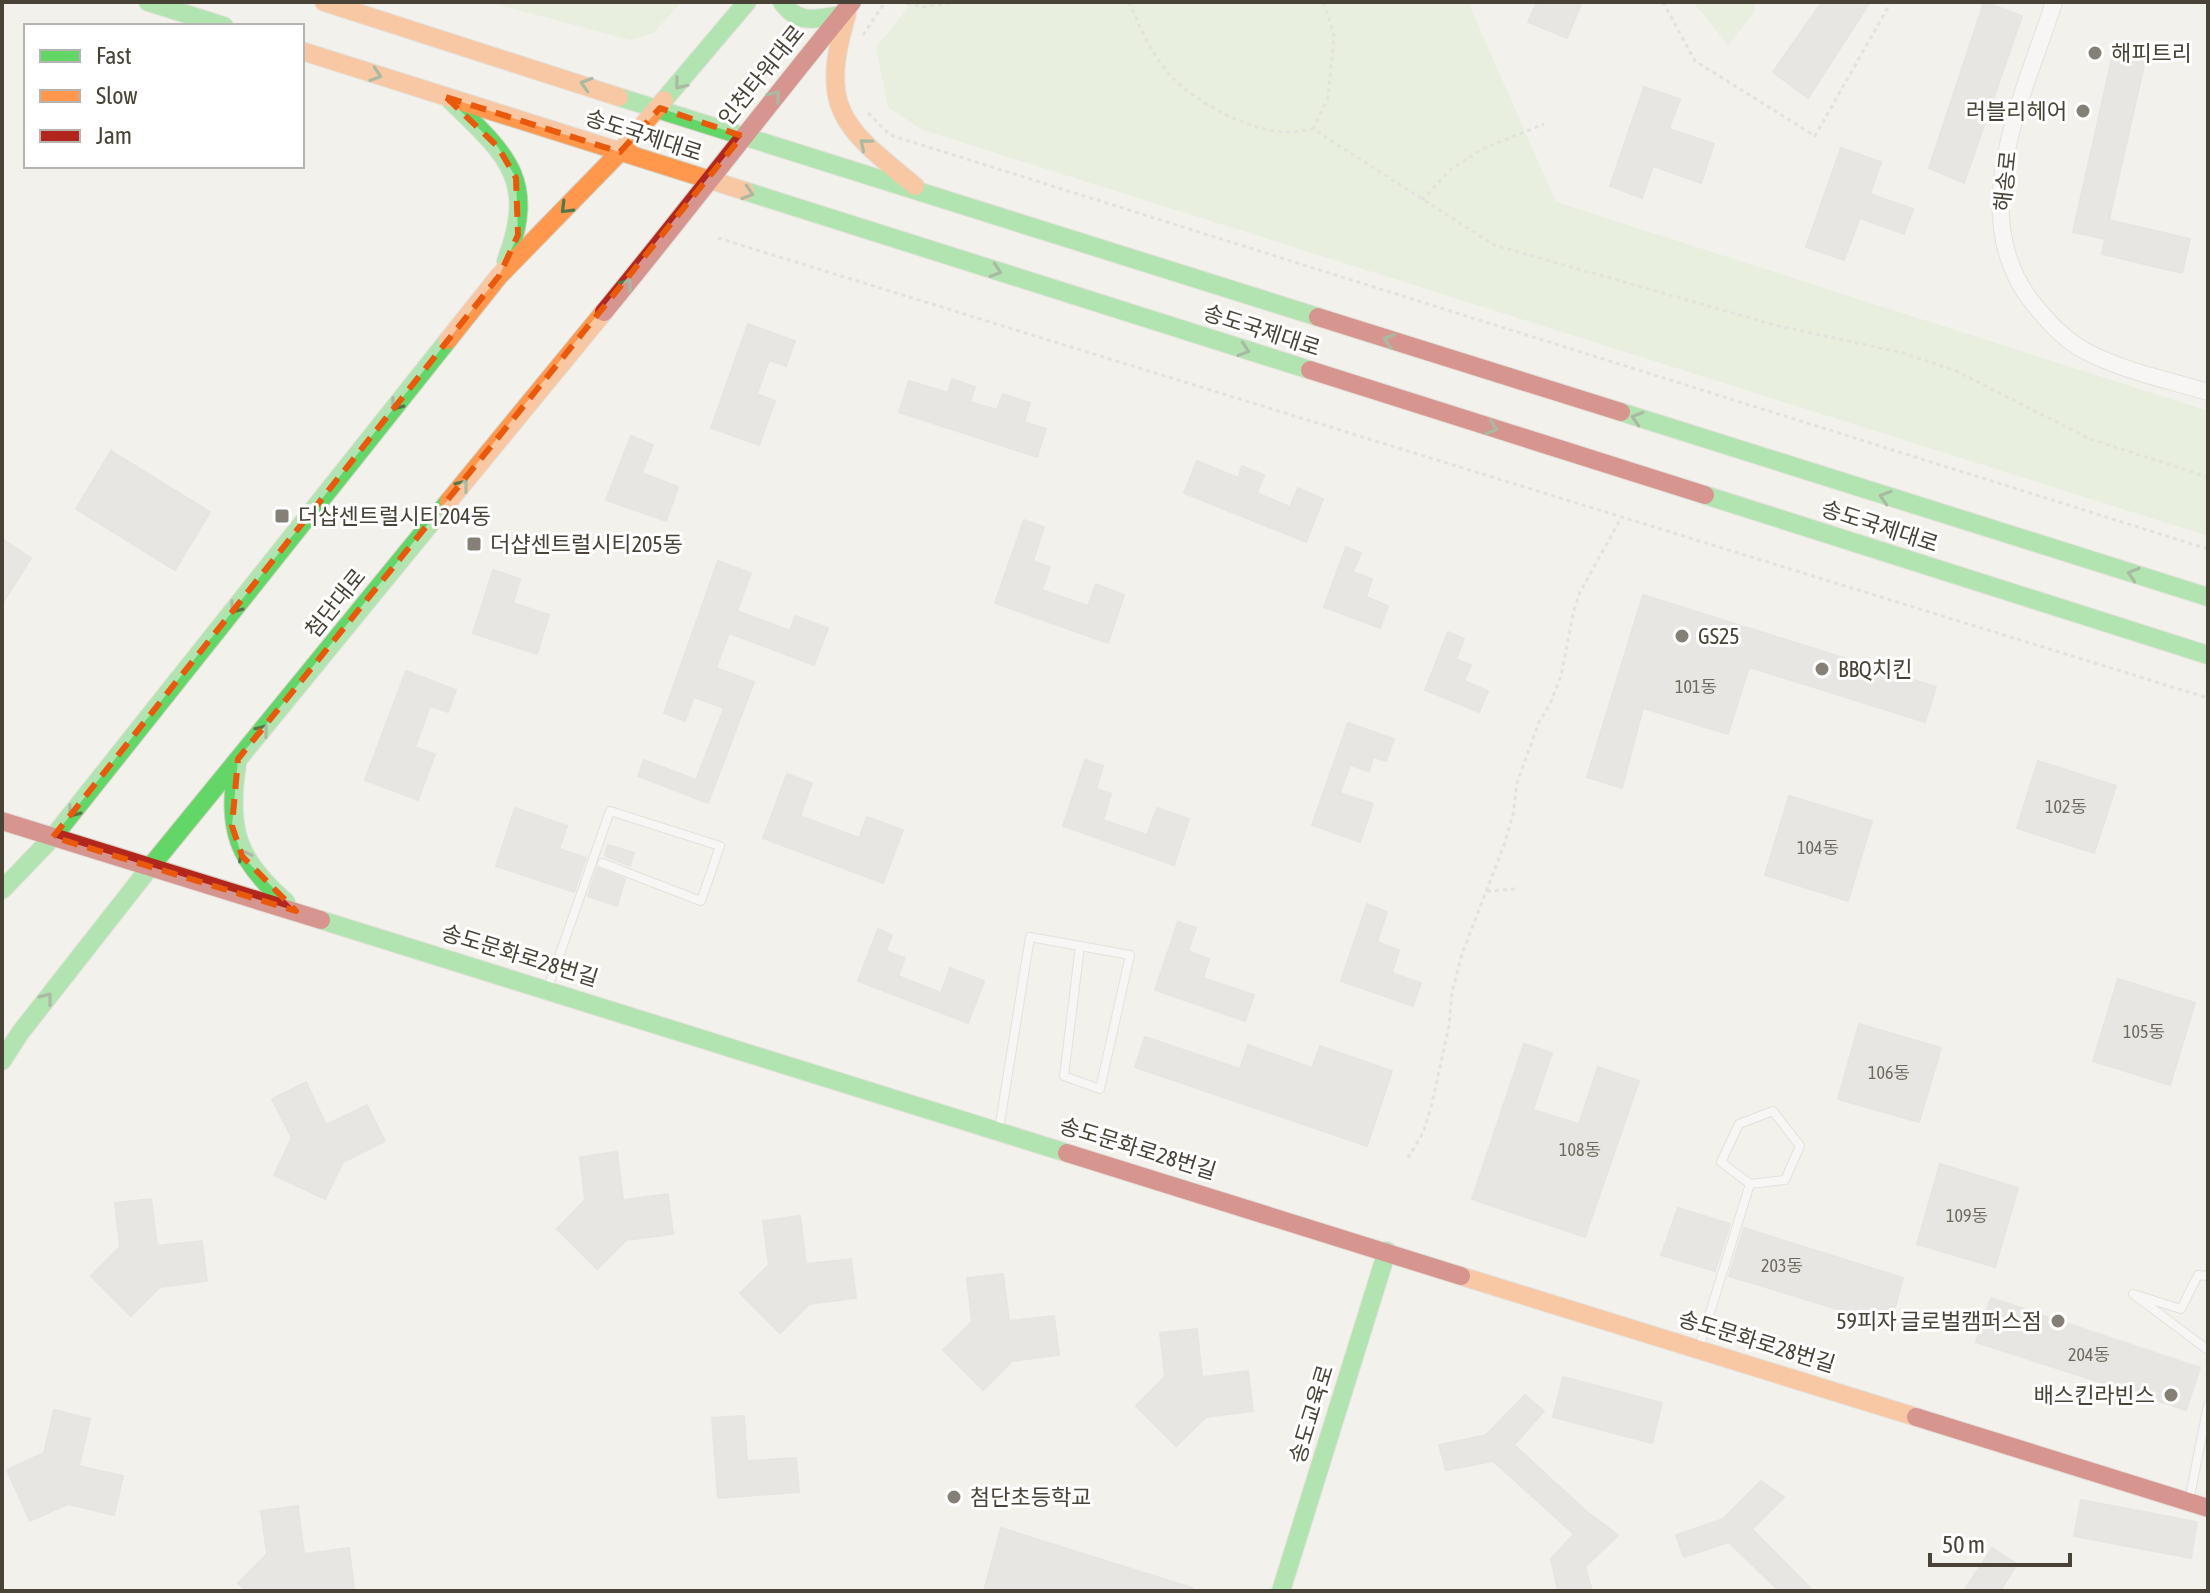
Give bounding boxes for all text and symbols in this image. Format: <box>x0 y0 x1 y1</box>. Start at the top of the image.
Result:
street label: 인천타워대로 <box>713 20 809 130</box>
legend <box>24 24 304 168</box>
place label: 해피트리 <box>2111 40 2192 66</box>
text: Fast <box>96 42 132 69</box>
marker: 해피트리 <box>2086 44 2104 62</box>
one-way arrow <box>369 65 383 81</box>
one-way arrow <box>675 75 690 89</box>
one-way arrow <box>579 78 593 94</box>
text: Slow <box>96 82 138 109</box>
one-way arrow <box>765 90 779 105</box>
place label: 러블리헤어 <box>1966 98 2067 124</box>
marker: 러블리헤어 <box>2074 102 2092 120</box>
street label: 송도국제대로 <box>582 104 706 166</box>
text: Jam <box>96 122 132 149</box>
one-way arrow <box>860 139 875 154</box>
street label: 해송로 <box>1989 149 2021 213</box>
one-way arrow <box>741 184 754 200</box>
one-way arrow <box>560 199 575 213</box>
one-way arrow <box>988 262 1002 278</box>
one-way arrow <box>618 278 632 293</box>
street label: 송도국제대로 <box>1200 299 1324 361</box>
one-way arrow <box>1383 334 1397 350</box>
one-way arrow <box>1236 341 1250 357</box>
one-way arrow <box>392 396 406 411</box>
one-way arrow <box>1631 412 1645 428</box>
one-way arrow <box>1484 419 1498 435</box>
one-way arrow <box>453 480 468 494</box>
one-way arrow <box>1879 490 1893 506</box>
street label: 송도국제대로 <box>1818 495 1942 557</box>
place label: 더샵센트럴시티204동 <box>298 503 491 529</box>
marker: 더샵센트럴시티204동 <box>273 507 291 525</box>
place label: 더샵센트럴시티205동 <box>490 531 683 557</box>
marker: 더샵센트럴시티205동 <box>465 535 483 553</box>
street label: 첨단대로 <box>299 563 371 643</box>
one-way arrow <box>2127 567 2141 583</box>
one-way arrow <box>230 599 244 614</box>
place label: GS25 <box>1698 623 1740 649</box>
marker: GS25 <box>1673 627 1691 645</box>
place label: BBQ치킨 <box>1838 656 1912 682</box>
marker: BBQ치킨 <box>1813 660 1831 678</box>
house number: 101동 <box>1675 676 1717 697</box>
one-way arrow <box>253 724 267 739</box>
house number: 102동 <box>2045 796 2087 817</box>
one-way arrow <box>68 803 83 817</box>
house number: 104동 <box>1797 837 1839 858</box>
one-way arrow <box>238 848 253 863</box>
street label: 송도문화로28번길 <box>439 919 601 991</box>
one-way arrow <box>38 992 52 1007</box>
house number: 105동 <box>2123 1021 2165 1042</box>
house number: 106동 <box>1868 1062 1910 1083</box>
street label: 송도문화로28번길 <box>1057 1112 1219 1184</box>
house number: 108동 <box>1559 1139 1601 1160</box>
house number: 109동 <box>1946 1205 1988 1226</box>
house number: 203동 <box>1761 1255 1803 1276</box>
street label: 송도문화로28번길 <box>1676 1305 1838 1377</box>
place label: 59피자 글로벌캠퍼스점 <box>1836 1308 2042 1334</box>
marker: 59피자 글로벌캠퍼스점 <box>2049 1312 2067 1330</box>
house number: 204동 <box>2068 1344 2110 1365</box>
street label: 송도교육로 <box>1284 1362 1338 1466</box>
place label: 배스킨라빈스 <box>2034 1382 2155 1408</box>
marker: 배스킨라빈스 <box>2162 1386 2180 1404</box>
place label: 첨단초등학교 <box>970 1484 1091 1510</box>
marker: 첨단초등학교 <box>945 1488 963 1506</box>
scale bar <box>1930 1517 2070 1567</box>
text: 50 m <box>1942 1531 1985 1558</box>

